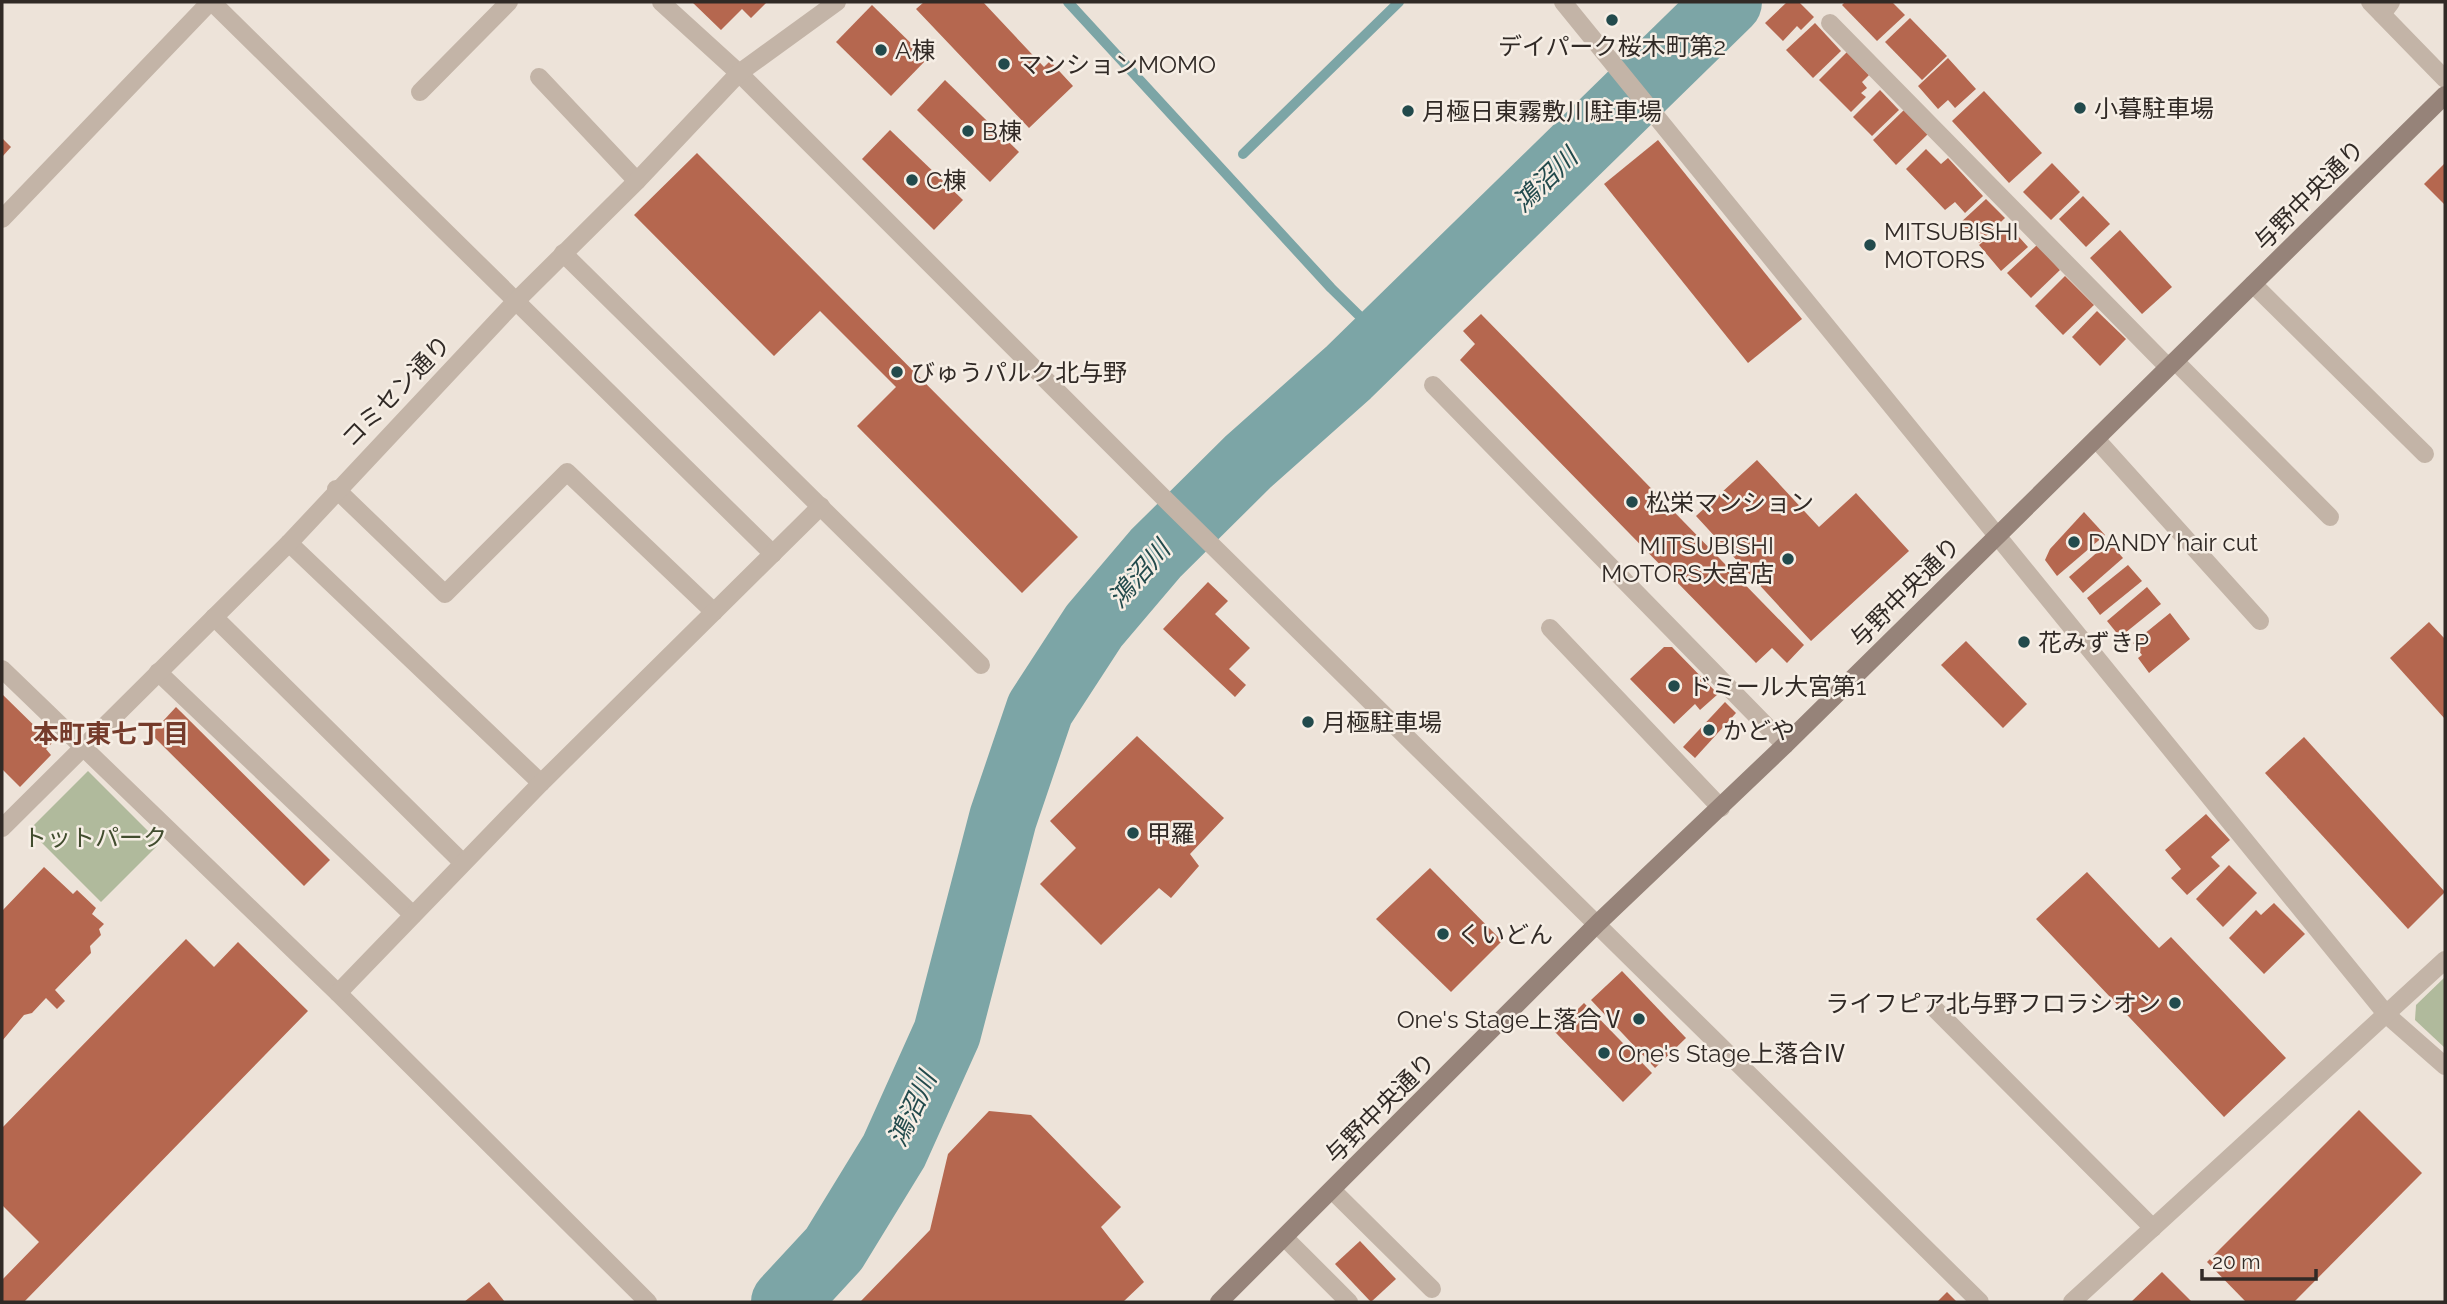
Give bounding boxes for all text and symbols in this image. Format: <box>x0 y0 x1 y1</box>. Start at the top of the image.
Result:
marker: デイパーク桜木町第2 <box>1604 12 1620 28</box>
place label: デイパーク桜木町第2 <box>1498 32 1726 61</box>
place label: A棟 <box>895 36 935 65</box>
marker: A棟 <box>873 42 889 58</box>
place label: マンションMOMO <box>1018 50 1216 79</box>
marker: マンションMOMO <box>996 56 1012 72</box>
place label: 小暮駐車場 <box>2094 94 2214 123</box>
place label: 月極日東霧敷川駐車場 <box>1422 97 1662 126</box>
marker: 小暮駐車場 <box>2072 100 2088 116</box>
marker: 月極日東霧敷川駐車場 <box>1400 103 1416 119</box>
place label: B棟 <box>982 117 1022 146</box>
marker: B棟 <box>960 123 976 139</box>
street label: 与野中央通り <box>2248 134 2370 256</box>
water label: 鴻沼川 <box>1507 140 1586 218</box>
place label: C棟 <box>926 166 966 195</box>
marker: C棟 <box>904 172 920 188</box>
place label: MITSUBISHI MOTORS <box>1884 217 2019 274</box>
marker: MITSUBISHI MOTORS <box>1862 237 1878 253</box>
street label: コミセン通り <box>336 329 456 453</box>
place label: びゅうパルク北与野 <box>911 358 1127 387</box>
marker: びゅうパルク北与野 <box>889 364 905 380</box>
place label: 松栄マンション <box>1646 488 1814 517</box>
marker: 松栄マンション <box>1624 494 1640 510</box>
place label: DANDY hair cut <box>2088 528 2258 557</box>
place label: MITSUBISHI MOTORS大宮店 <box>1601 531 1774 588</box>
street label: 与野中央通り <box>1844 531 1966 653</box>
water label: 鴻沼川 <box>1102 532 1178 613</box>
marker: DANDY hair cut <box>2066 534 2082 550</box>
marker: MITSUBISHI MOTORS大宮店 <box>1780 551 1796 567</box>
place label: 花みずきP <box>2038 628 2149 657</box>
marker: 花みずきP <box>2016 634 2032 650</box>
place label: ドミール大宮第1 <box>1688 672 1866 701</box>
marker: ドミール大宮第1 <box>1666 678 1682 694</box>
place label: 月極駐車場 <box>1322 708 1442 737</box>
marker: 月極駐車場 <box>1300 714 1316 730</box>
place label: かどや <box>1723 716 1795 745</box>
district label: 本町東七丁目 <box>33 719 189 749</box>
marker: かどや <box>1701 722 1717 738</box>
place label: 甲羅 <box>1147 819 1195 848</box>
park label: トットパーク <box>23 823 167 852</box>
marker: 甲羅 <box>1125 825 1141 841</box>
place label: くいどん <box>1457 920 1553 949</box>
marker: くいどん <box>1435 926 1451 942</box>
place label: ライフピア北与野フロラシオン <box>1825 989 2161 1018</box>
marker: ライフピア北与野フロラシオン <box>2167 995 2183 1011</box>
place label: One's Stage上落合Ⅴ <box>1397 1005 1625 1034</box>
marker: One's Stage上落合Ⅴ <box>1631 1011 1647 1027</box>
place label: One's Stage上落合Ⅳ <box>1618 1039 1846 1068</box>
marker: One's Stage上落合Ⅳ <box>1596 1045 1612 1061</box>
street label: 与野中央通り <box>1319 1047 1441 1169</box>
water label: 鴻沼川 <box>882 1065 943 1151</box>
scale bar <box>2202 1238 2316 1282</box>
text: 20 m <box>2212 1249 2260 1274</box>

